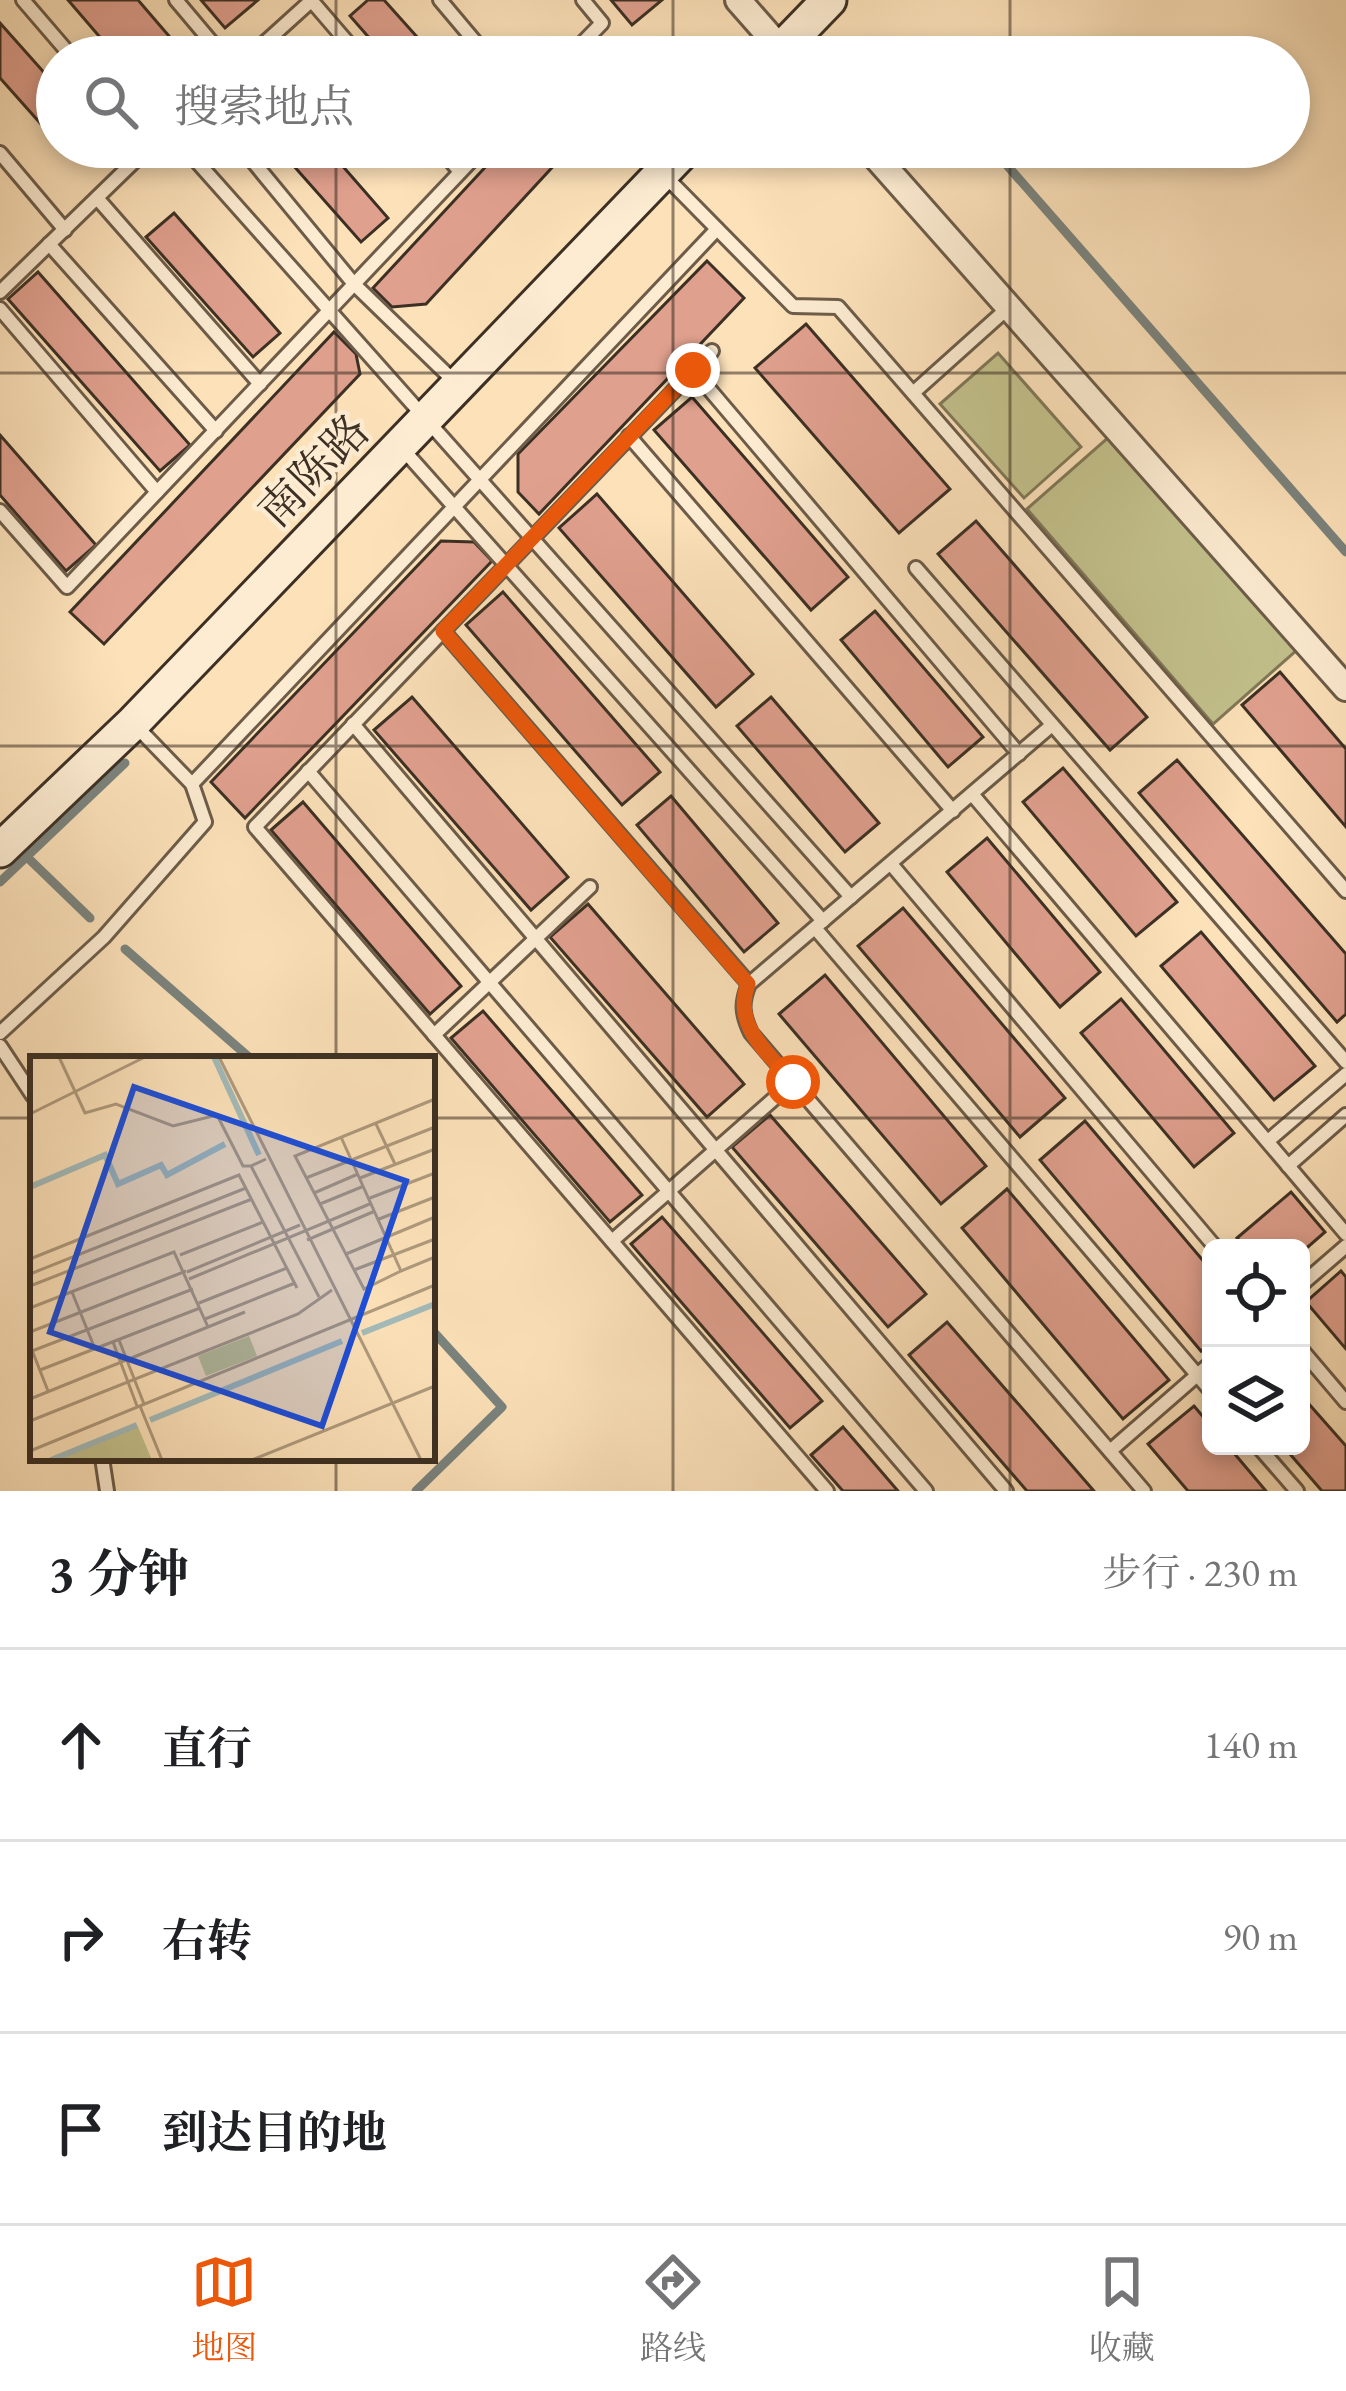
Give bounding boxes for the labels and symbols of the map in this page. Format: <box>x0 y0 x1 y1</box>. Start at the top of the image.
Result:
route end <box>666 343 720 397</box>
street label: 南陈路 <box>245 401 381 539</box>
route start <box>766 1055 820 1109</box>
inset map <box>30 1056 435 1461</box>

